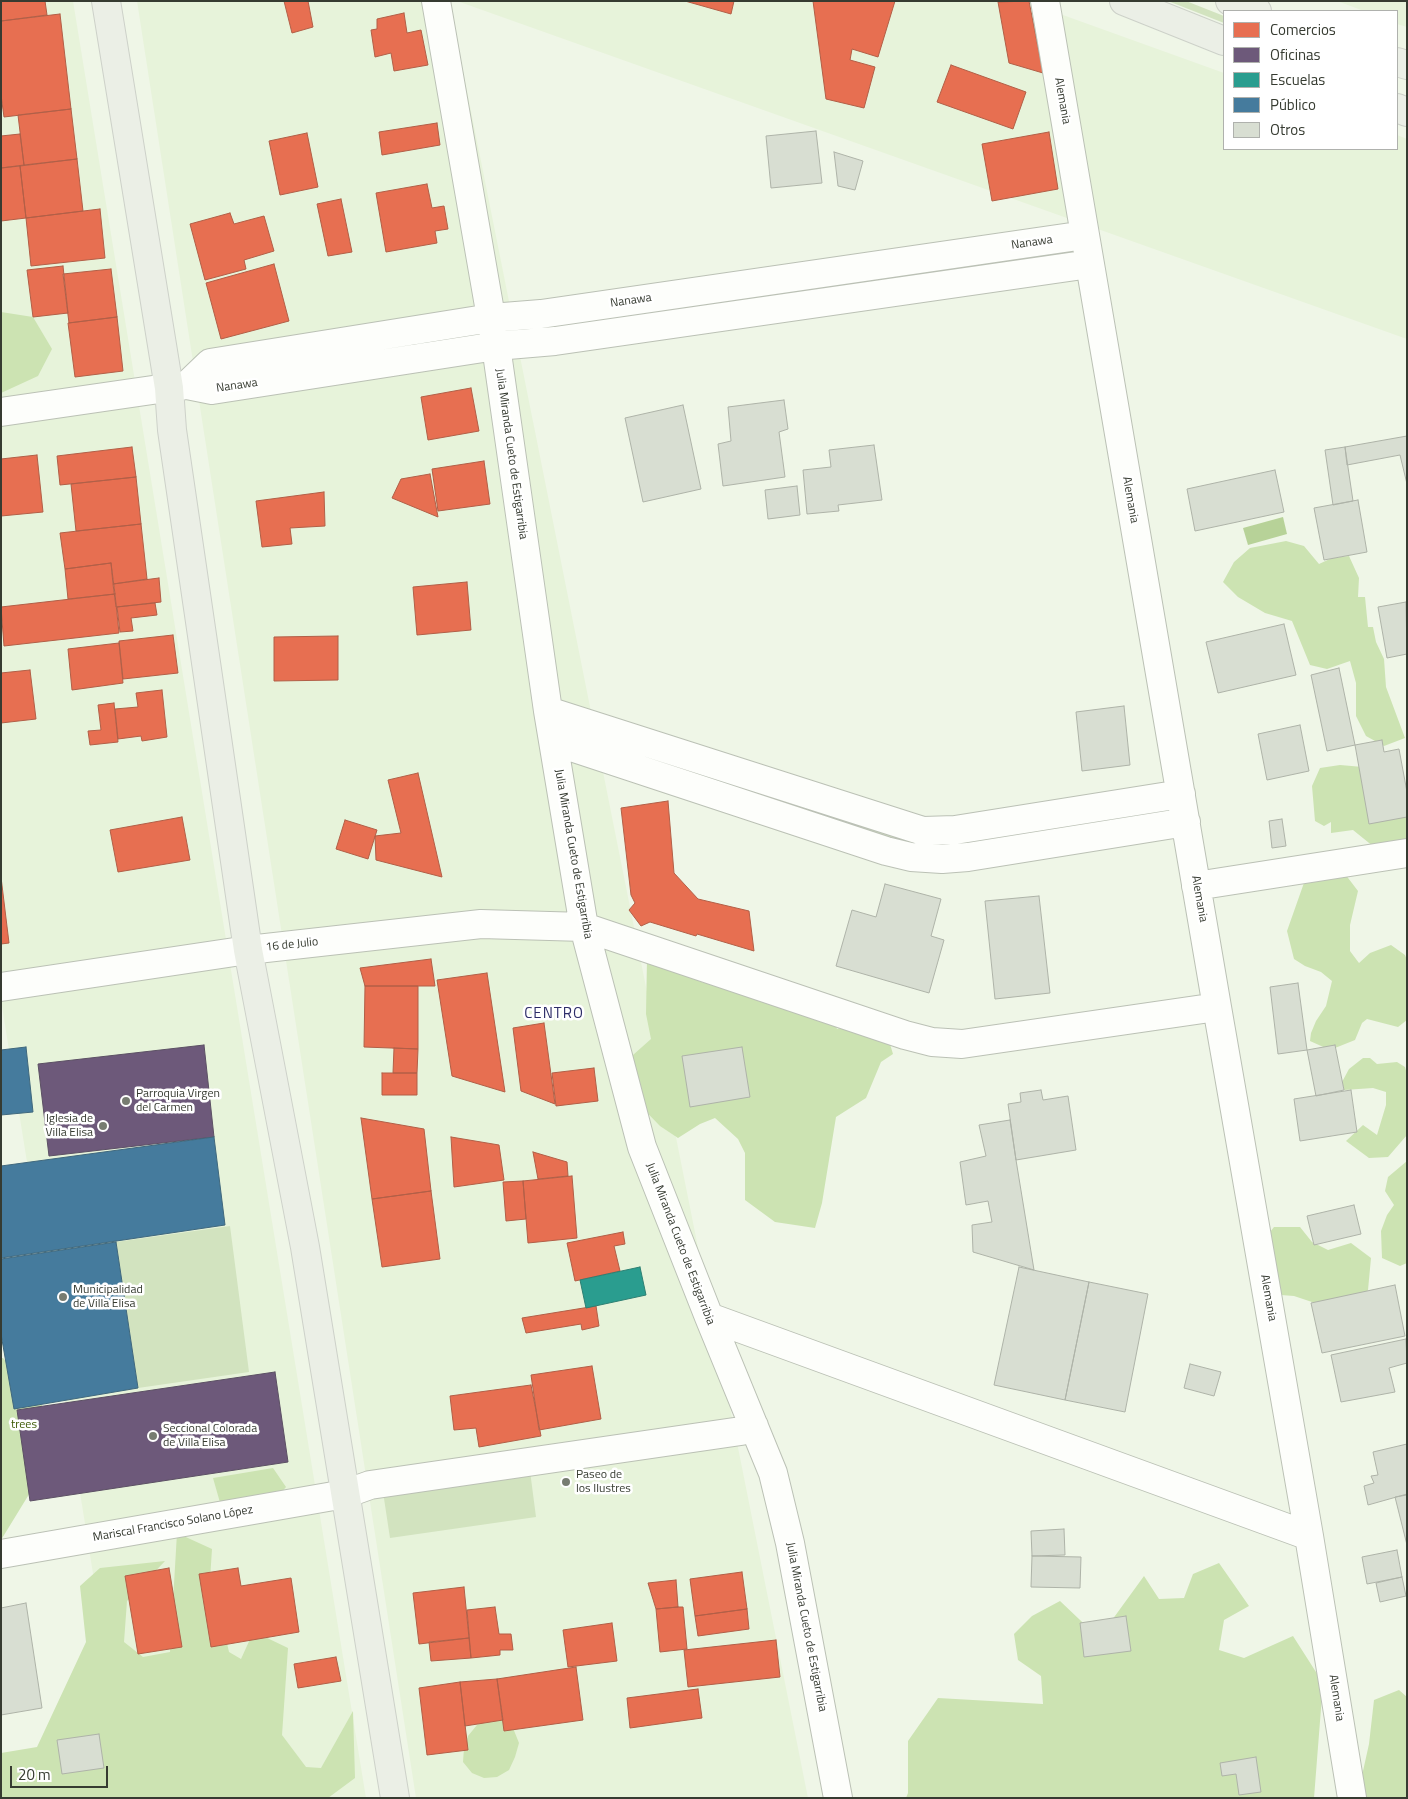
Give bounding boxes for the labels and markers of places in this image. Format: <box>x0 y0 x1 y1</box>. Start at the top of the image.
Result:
place label: Parroquia Virgen del Carmen <box>136 1087 220 1115</box>
marker: Parroquia Virgen del Carmen <box>120 1095 132 1107</box>
place label: Iglesia de Villa Elisa <box>46 1112 93 1140</box>
marker: Iglesia de Villa Elisa <box>97 1120 109 1132</box>
place label: Municipalidad de Villa Elisa <box>73 1283 143 1311</box>
marker: Municipalidad de Villa Elisa <box>57 1291 69 1303</box>
place label: Seccional Colorada de Villa Elisa <box>163 1422 257 1450</box>
marker: Seccional Colorada de Villa Elisa <box>147 1430 159 1442</box>
place label: Paseo de los Ilustres <box>576 1468 631 1496</box>
marker: Paseo de los Ilustres <box>560 1476 572 1488</box>

